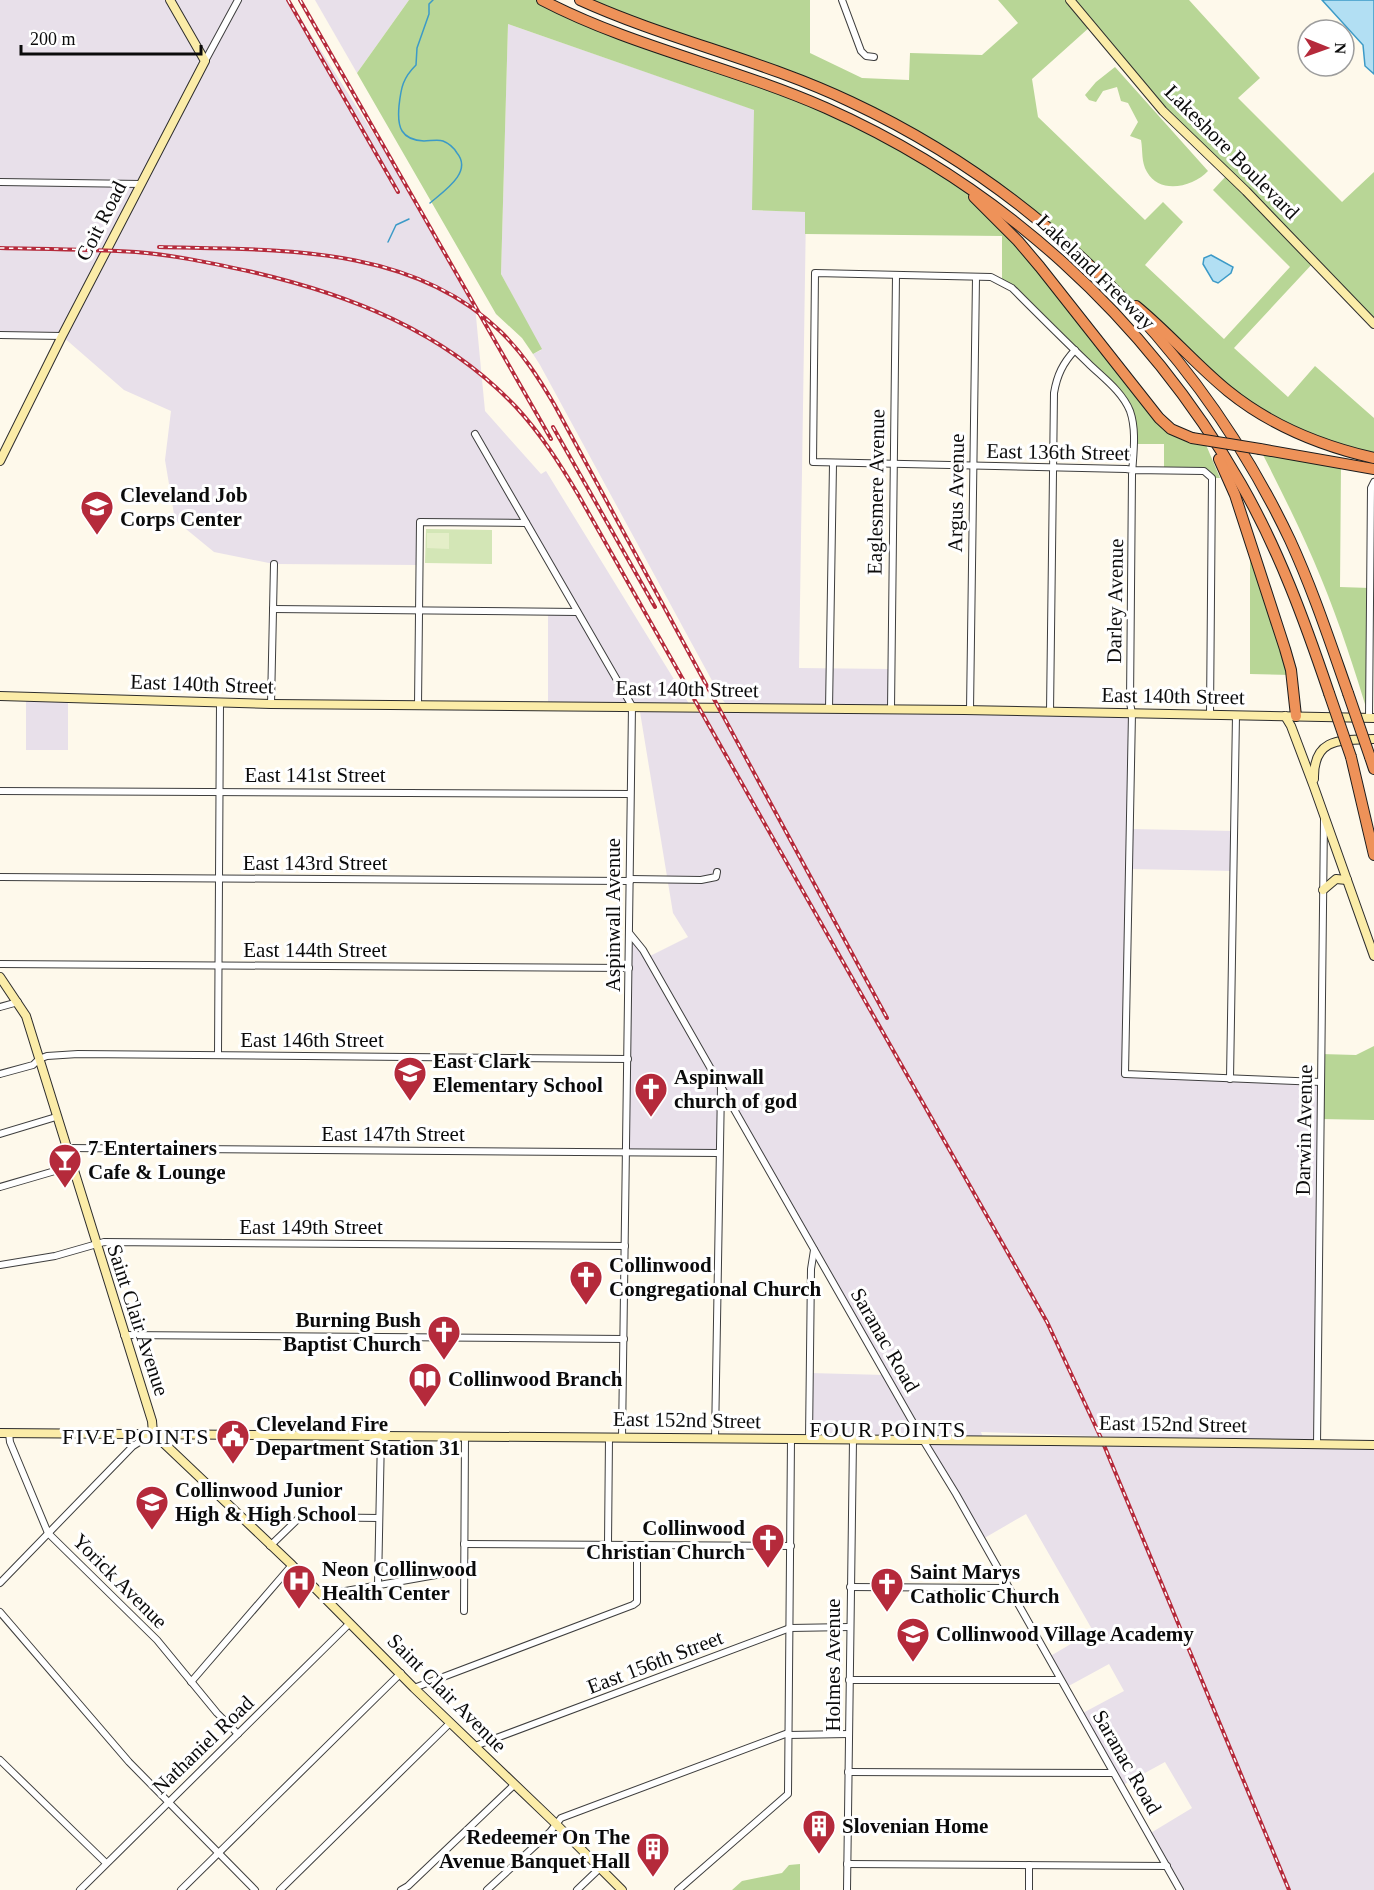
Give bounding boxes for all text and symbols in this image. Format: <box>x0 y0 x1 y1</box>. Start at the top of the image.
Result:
scale bar <box>21 18 201 56</box>
north arrow <box>1296 18 1356 78</box>
text: 200 m <box>30 29 76 49</box>
text: N <box>1332 42 1349 55</box>
street label: Lakeshore Boulevard <box>1160 80 1305 225</box>
street label: Coit Road <box>71 177 131 265</box>
street label: Lakeland Freeway <box>1032 209 1161 335</box>
street label: Eaglesmere Avenue <box>863 409 889 575</box>
street label: Argus Avenue <box>943 433 969 553</box>
street label: East 136th Street <box>986 439 1130 465</box>
place label: Cleveland Job Corps Center <box>120 483 248 531</box>
school or university icon: Cleveland Job Corps Center <box>79 489 115 536</box>
street label: Darley Avenue <box>1102 538 1128 664</box>
street label: East 140th Street <box>130 670 274 699</box>
street label: East 140th Street <box>615 676 759 702</box>
street label: East 140th Street <box>1101 683 1245 709</box>
street label: East 141st Street <box>244 763 386 787</box>
street label: Aspinwall Avenue <box>601 838 625 992</box>
street label: East 143rd Street <box>243 851 387 875</box>
street label: East 144th Street <box>243 938 387 962</box>
street label: East 146th Street <box>240 1028 384 1052</box>
place label: East Clark Elementary School <box>433 1049 603 1097</box>
school or university icon: East Clark Elementary School <box>392 1055 428 1102</box>
street label: Darwin Avenue <box>1291 1064 1317 1196</box>
place label: Aspinwall church of god <box>674 1065 798 1113</box>
church icon: Aspinwall church of god <box>633 1071 669 1118</box>
street label: East 147th Street <box>321 1122 465 1146</box>
place label: 7 Entertainers Cafe & Lounge <box>88 1136 226 1184</box>
bar icon: 7 Entertainers Cafe & Lounge <box>47 1142 83 1189</box>
street label: East 149th Street <box>239 1215 383 1239</box>
street label: Saint Clair Avenue <box>102 1241 174 1399</box>
place label: Collinwood Congregational Church <box>609 1253 821 1301</box>
church icon: Collinwood Congregational Church <box>568 1259 604 1306</box>
street label: Saranac Road <box>846 1284 925 1397</box>
place label: Burning Bush Baptist Church <box>283 1308 421 1356</box>
church icon: Burning Bush Baptist Church <box>426 1314 462 1361</box>
library icon: Collinwood Branch <box>407 1361 443 1408</box>
place label: Collinwood Branch <box>448 1367 623 1391</box>
street label: East 152nd Street <box>613 1407 761 1433</box>
street label: East 152nd Street <box>1099 1411 1247 1437</box>
place label: Cleveland Fire Department Station 31 <box>256 1412 460 1460</box>
district label: FOUR POINTS <box>809 1417 967 1442</box>
public building icon: Cleveland Fire Department Station 31 <box>215 1418 251 1465</box>
district label: FIVE POINTS <box>62 1424 210 1449</box>
place label: Collinwood Junior High & High School <box>175 1478 357 1526</box>
school or university icon: Collinwood Junior High & High School <box>134 1484 170 1531</box>
place label: Collinwood Christian Church <box>586 1516 745 1564</box>
church icon: Collinwood Christian Church <box>750 1522 786 1569</box>
street label: Yorick Avenue <box>68 1529 172 1633</box>
place label: Neon Collinwood Health Center <box>322 1557 477 1605</box>
place label: Saint Marys Catholic Church <box>910 1560 1060 1608</box>
hospital icon: Neon Collinwood Health Center <box>281 1563 317 1610</box>
church icon: Saint Marys Catholic Church <box>869 1566 905 1613</box>
street label: Holmes Avenue <box>821 1598 845 1732</box>
school or university icon: Collinwood Village Academy <box>895 1616 931 1663</box>
place label: Collinwood Village Academy <box>936 1622 1194 1646</box>
street label: East 156th Street <box>584 1625 726 1699</box>
street label: Saint Clair Avenue <box>383 1629 511 1757</box>
street label: Nathaniel Road <box>147 1690 259 1799</box>
street label: Saranac Road <box>1088 1706 1167 1819</box>
building icon: Slovenian Home <box>801 1808 837 1855</box>
place label: Slovenian Home <box>842 1814 988 1838</box>
place label: Redeemer On The Avenue Banquet Hall <box>439 1825 630 1873</box>
building icon: Redeemer On The Avenue Banquet Hall <box>635 1831 671 1878</box>

